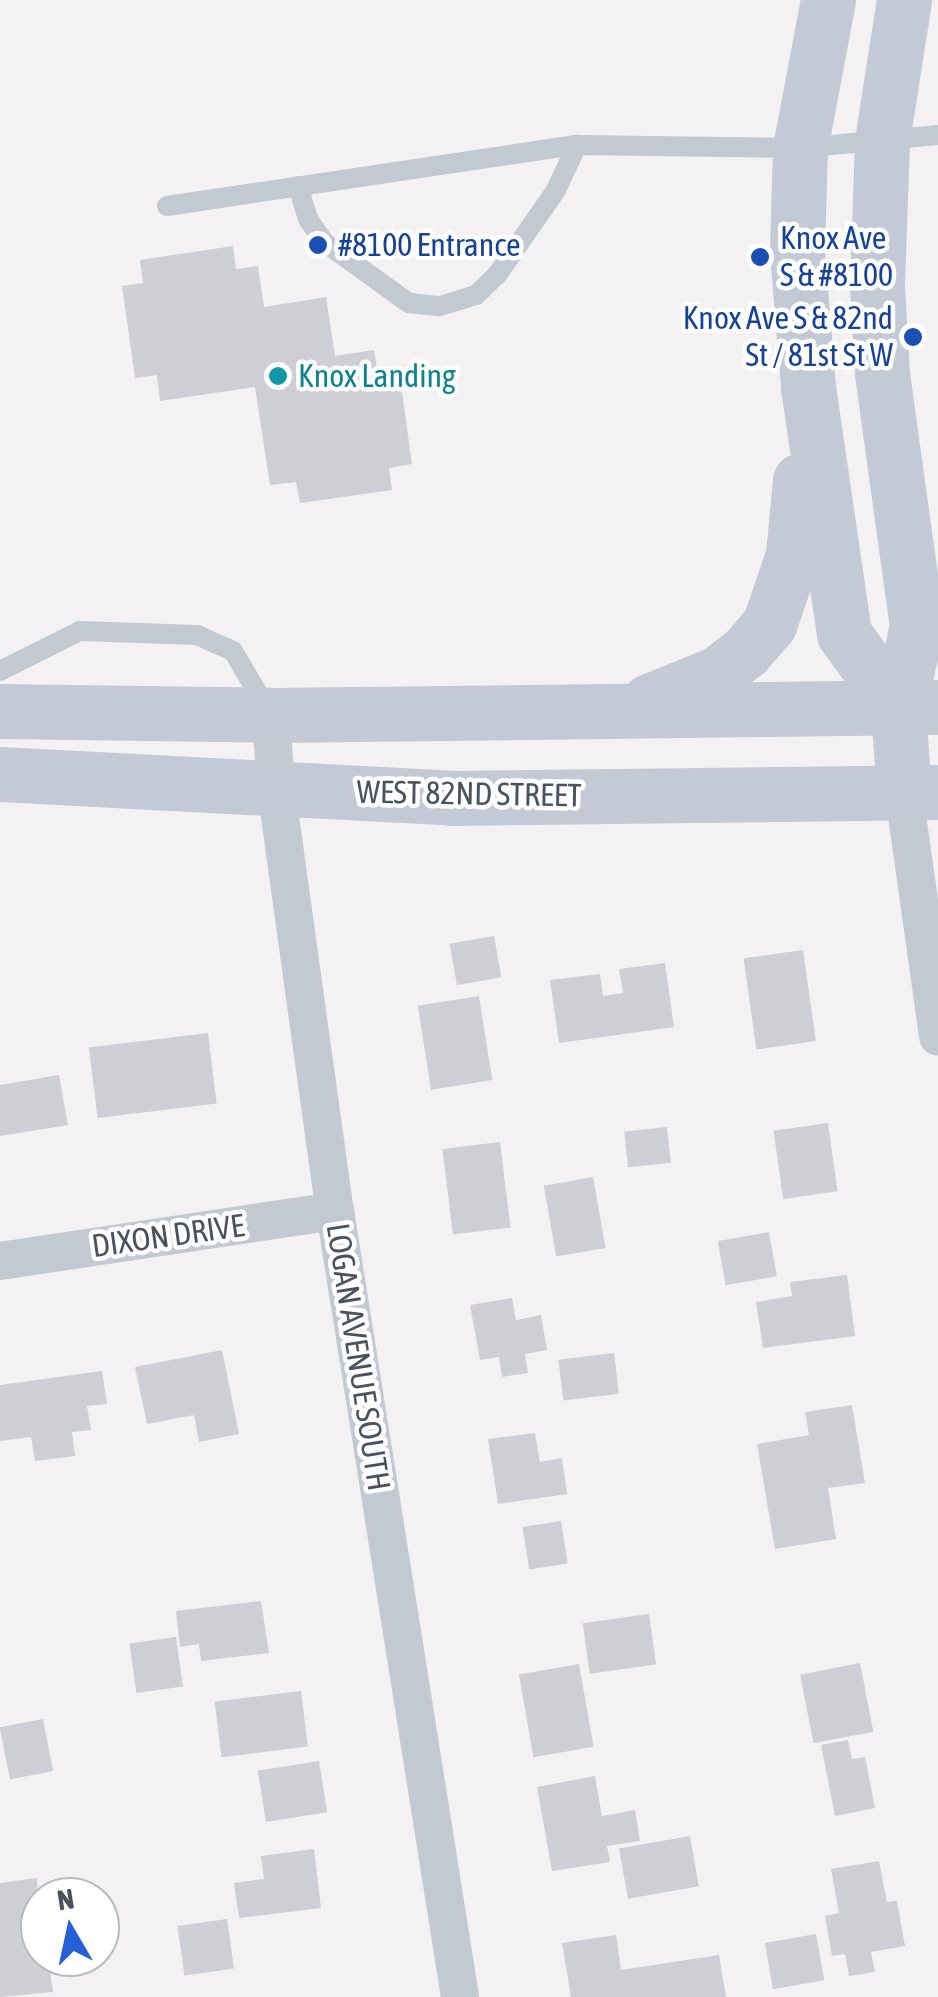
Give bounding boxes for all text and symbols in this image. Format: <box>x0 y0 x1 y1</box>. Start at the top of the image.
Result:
place label: Knox Ave S & #8100 <box>780 220 893 295</box>
place label: #8100 Entrance <box>338 226 521 264</box>
marker: #8100 Entrance <box>307 234 329 256</box>
marker: Knox Ave S & #8100 <box>749 246 771 268</box>
place label: Knox Ave S & 82nd St / 81st St W <box>683 300 893 375</box>
marker: Knox Ave S & 82nd St / 81st St W <box>902 326 924 348</box>
place label: Knox Landing <box>298 357 456 395</box>
marker: Knox Landing <box>267 365 289 387</box>
street label: WEST 82ND STREET <box>356 773 582 815</box>
street label: DIXON DRIVE <box>89 1206 247 1266</box>
street label: LOGAN AVENUE SOUTH <box>318 1221 398 1493</box>
north arrow <box>20 1877 120 1977</box>
text: N <box>55 1882 76 1916</box>

